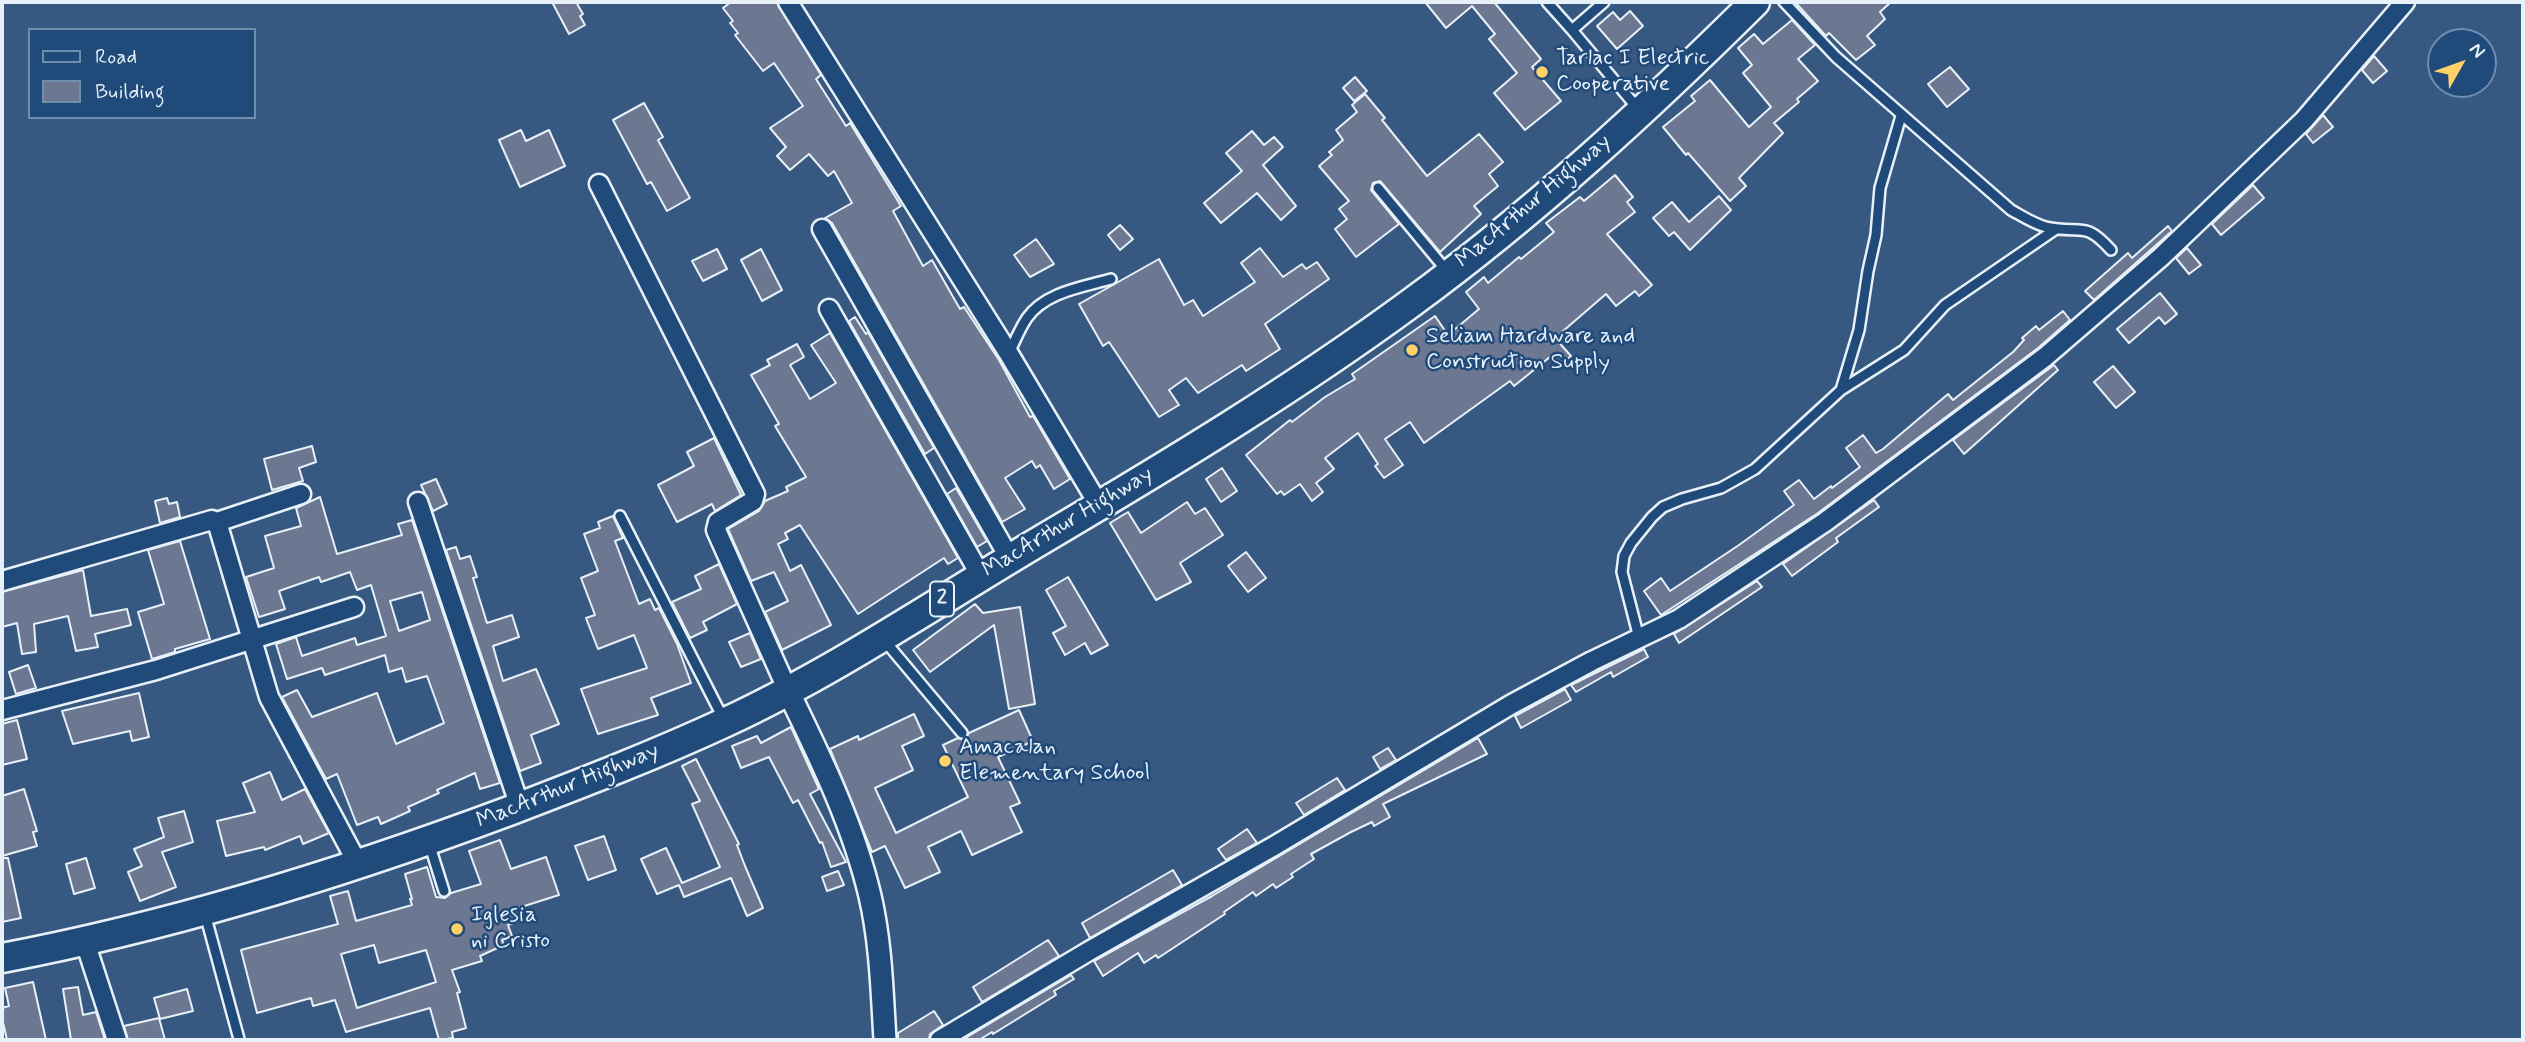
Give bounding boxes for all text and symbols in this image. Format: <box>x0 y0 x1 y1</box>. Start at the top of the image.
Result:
legend <box>28 28 256 119</box>
north arrow <box>2427 28 2497 98</box>
text: N <box>2463 38 2491 63</box>
text: Road <box>95 43 137 71</box>
place label: Tarlac I Electric Cooperative <box>1556 45 1709 99</box>
marker: Tarlac I Electric Cooperative <box>1534 64 1550 80</box>
text: Building <box>95 78 165 106</box>
street label: MacArthur Highway <box>1451 129 1617 275</box>
place label: Seliam Hardware and Construction Supply <box>1426 323 1635 377</box>
marker: Seliam Hardware and Construction Supply <box>1404 342 1420 358</box>
street label: MacArthur Highway <box>978 461 1158 585</box>
road number: 2 <box>930 582 954 616</box>
place label: Amacalan Elementary School <box>959 734 1150 788</box>
street label: MacArthur Highway <box>473 738 663 836</box>
marker: Amacalan Elementary School <box>937 753 953 769</box>
place label: Iglesia ni Cristo <box>471 902 550 956</box>
marker: Iglesia ni Cristo <box>449 921 465 937</box>

